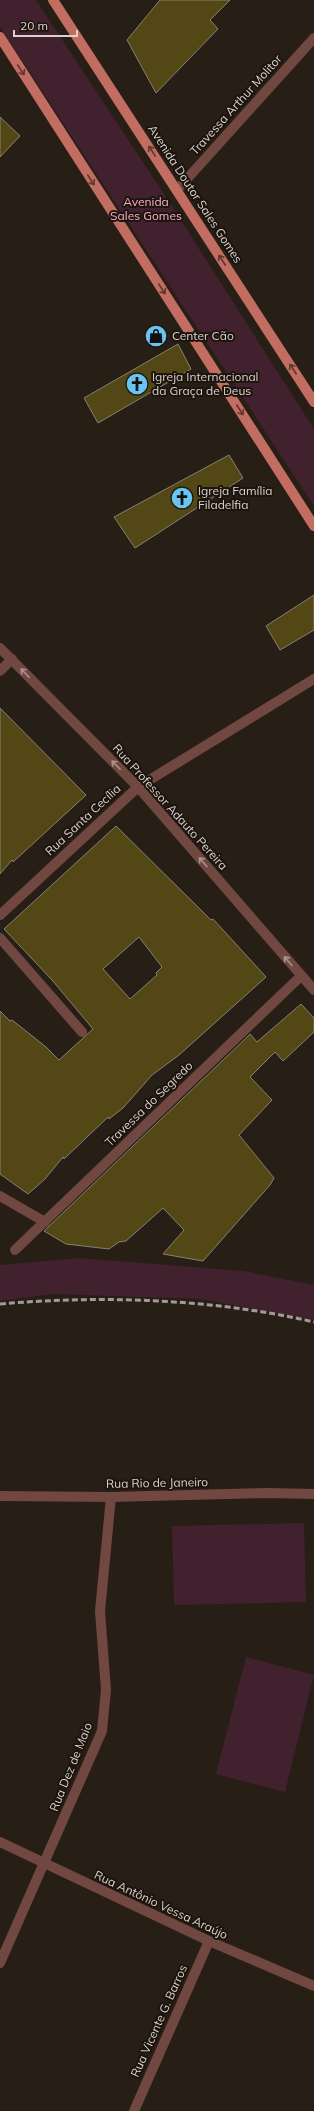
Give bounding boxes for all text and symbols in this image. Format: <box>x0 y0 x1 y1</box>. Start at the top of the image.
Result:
scale bar <box>14 12 77 38</box>
text: 20 m <box>20 18 48 33</box>
street label: Travessa Arthur Molitor <box>187 51 285 158</box>
one-way arrow <box>17 64 25 75</box>
street label: Avenida Doutor Sales Gomes <box>145 122 246 266</box>
one-way arrow <box>148 146 156 157</box>
one-way arrow <box>87 174 96 185</box>
park label: Avenida Sales Gomes <box>110 194 182 223</box>
one-way arrow <box>218 254 226 266</box>
one-way arrow <box>158 283 166 295</box>
shop icon: Center Cão <box>143 323 169 349</box>
place label: Center Cão <box>172 328 234 343</box>
one-way arrow <box>289 364 297 375</box>
place label: Igreja Internacional da Graça de Deus <box>152 369 258 398</box>
church icon: Igreja Internacional da Graça de Deus <box>124 371 150 397</box>
one-way arrow <box>236 404 244 416</box>
place label: Igreja Família Filadelfia <box>198 483 272 512</box>
church icon: Igreja Família Filadelfia <box>169 485 195 511</box>
one-way arrow <box>20 668 30 678</box>
street label: Rua Professor Adauto Pereira <box>110 741 231 873</box>
one-way arrow <box>111 760 121 770</box>
street label: Rua Santa Cecília <box>42 781 124 859</box>
one-way arrow <box>198 857 207 868</box>
one-way arrow <box>283 955 292 966</box>
street label: Travessa do Segredo <box>102 1058 196 1149</box>
street label: Rua Rio de Janeiro <box>106 1474 208 1491</box>
street label: Rua Dez de Maio <box>46 1720 95 1813</box>
street label: Rua Antônio Vessa Araújo <box>92 1867 231 1942</box>
street label: Rua Vicente G. Barros <box>127 1962 190 2079</box>

